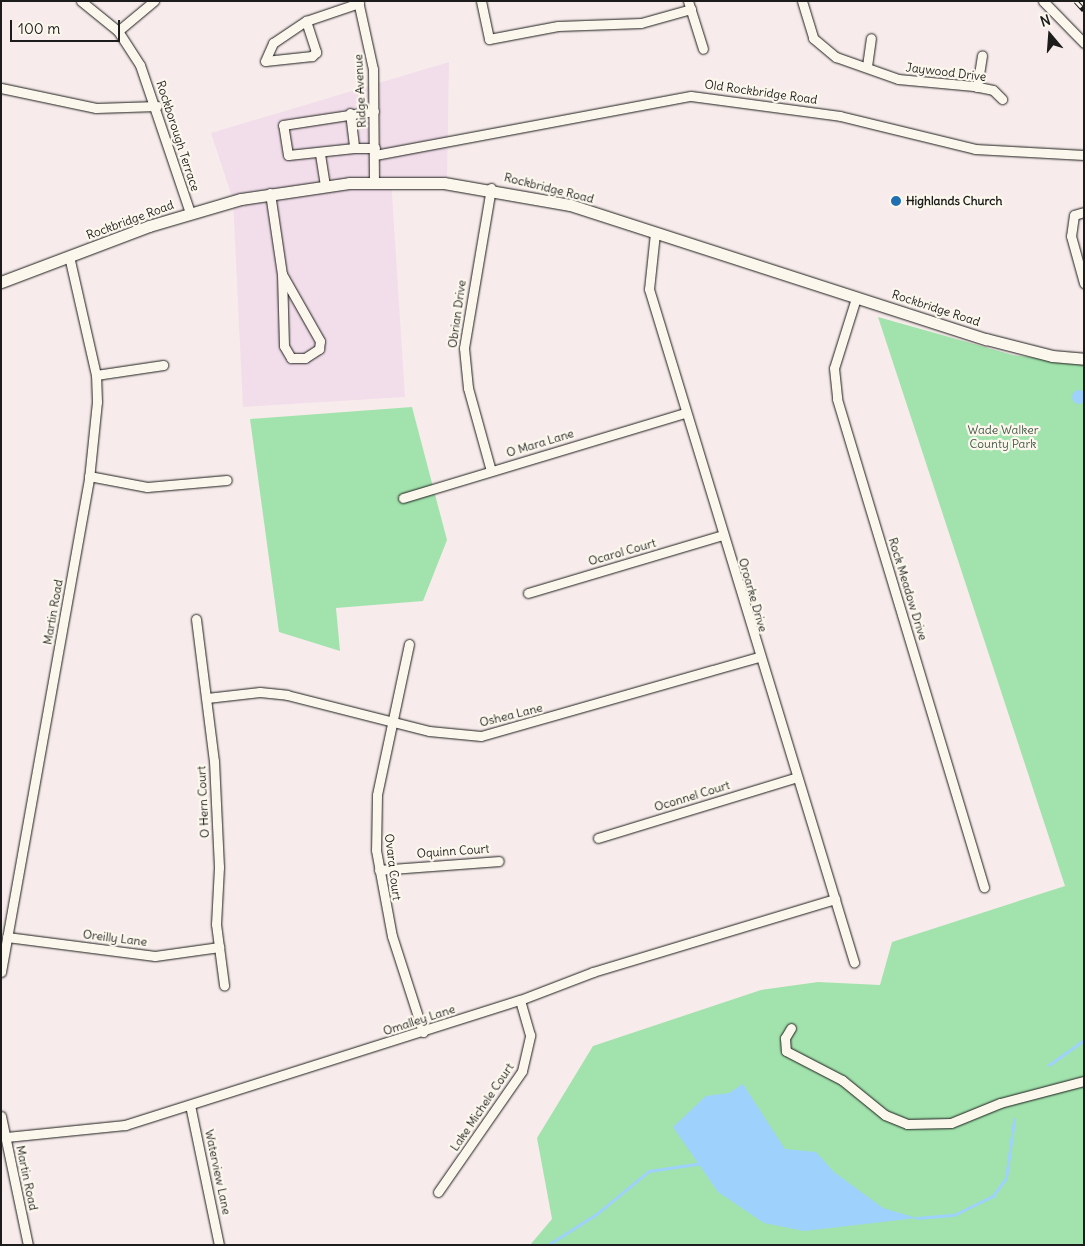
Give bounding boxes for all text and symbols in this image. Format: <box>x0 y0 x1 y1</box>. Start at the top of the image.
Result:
scale bar <box>12 10 122 42</box>
north arrow <box>1025 10 1075 60</box>
text: N <box>1038 11 1053 31</box>
text: 100 m <box>18 19 60 38</box>
street label: Ridge Avenue <box>351 54 369 128</box>
street label: Jaywood Drive <box>905 60 987 84</box>
street label: Old Rockbridge Road <box>704 77 818 107</box>
street label: Rockborough Terrace <box>153 79 203 193</box>
street label: Rockbridge Road <box>503 170 595 206</box>
place label: Highlands Church <box>906 194 1002 208</box>
marker: Highlands Church <box>890 195 902 207</box>
street label: Rockbridge Road <box>84 198 176 242</box>
street label: Obrian Drive <box>445 279 469 349</box>
street label: Rockbridge Road <box>890 287 982 329</box>
park label: Wade Walker County Park <box>967 423 1039 451</box>
street label: O Mara Lane <box>505 426 575 460</box>
street label: Ocarol Court <box>587 535 657 569</box>
street label: Rock Meadow Drive <box>886 536 930 642</box>
street label: Oroarke Drive <box>736 556 770 634</box>
street label: Martin Road <box>40 578 66 646</box>
street label: Oshea Lane <box>478 700 544 730</box>
street label: O Hern Court <box>194 766 212 838</box>
street label: Oconnel Court <box>652 778 732 814</box>
street label: Ovara Court <box>382 833 404 901</box>
street label: Oquinn Court <box>416 841 490 861</box>
street label: Oreilly Lane <box>82 927 148 949</box>
street label: Omalley Lane <box>381 1002 457 1038</box>
street label: Lake Michele Court <box>447 1060 517 1154</box>
street label: Waterview Lane <box>202 1128 234 1216</box>
street label: Martin Road <box>13 1144 41 1212</box>

